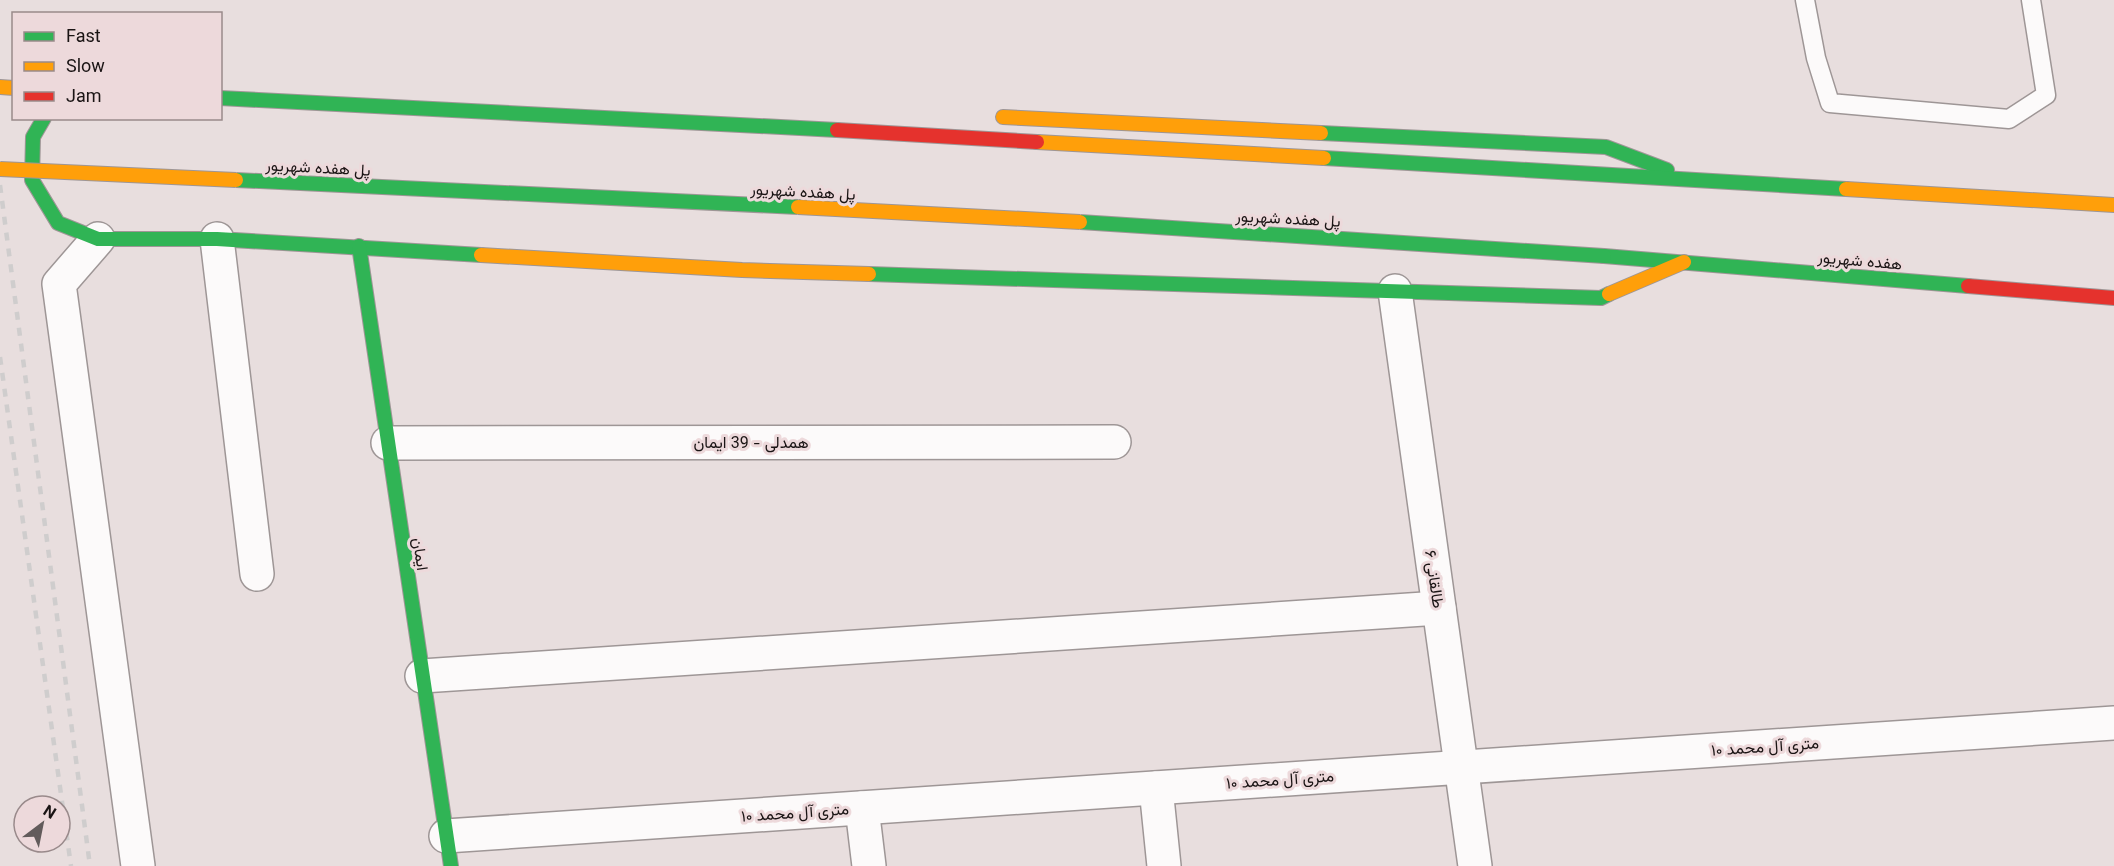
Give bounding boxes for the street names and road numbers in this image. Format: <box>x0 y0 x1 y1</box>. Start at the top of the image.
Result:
street label: پل هفده شهریور <box>264 154 371 185</box>
street label: پل هفده شهریور <box>749 178 856 209</box>
street label: پل هفده شهریور <box>1234 205 1341 236</box>
street label: هفده شهریور <box>1816 246 1903 279</box>
street label: همدلی - 39 ایمان <box>693 432 809 457</box>
street label: ایمان <box>404 536 433 572</box>
street label: طالقانی ۶ <box>1416 549 1449 610</box>
street label: ۱۰ متری آل محمد <box>1710 732 1820 765</box>
street label: ۱۰ متری آل محمد <box>1225 765 1335 798</box>
street label: ۱۰ متری آل محمد <box>740 798 850 831</box>

